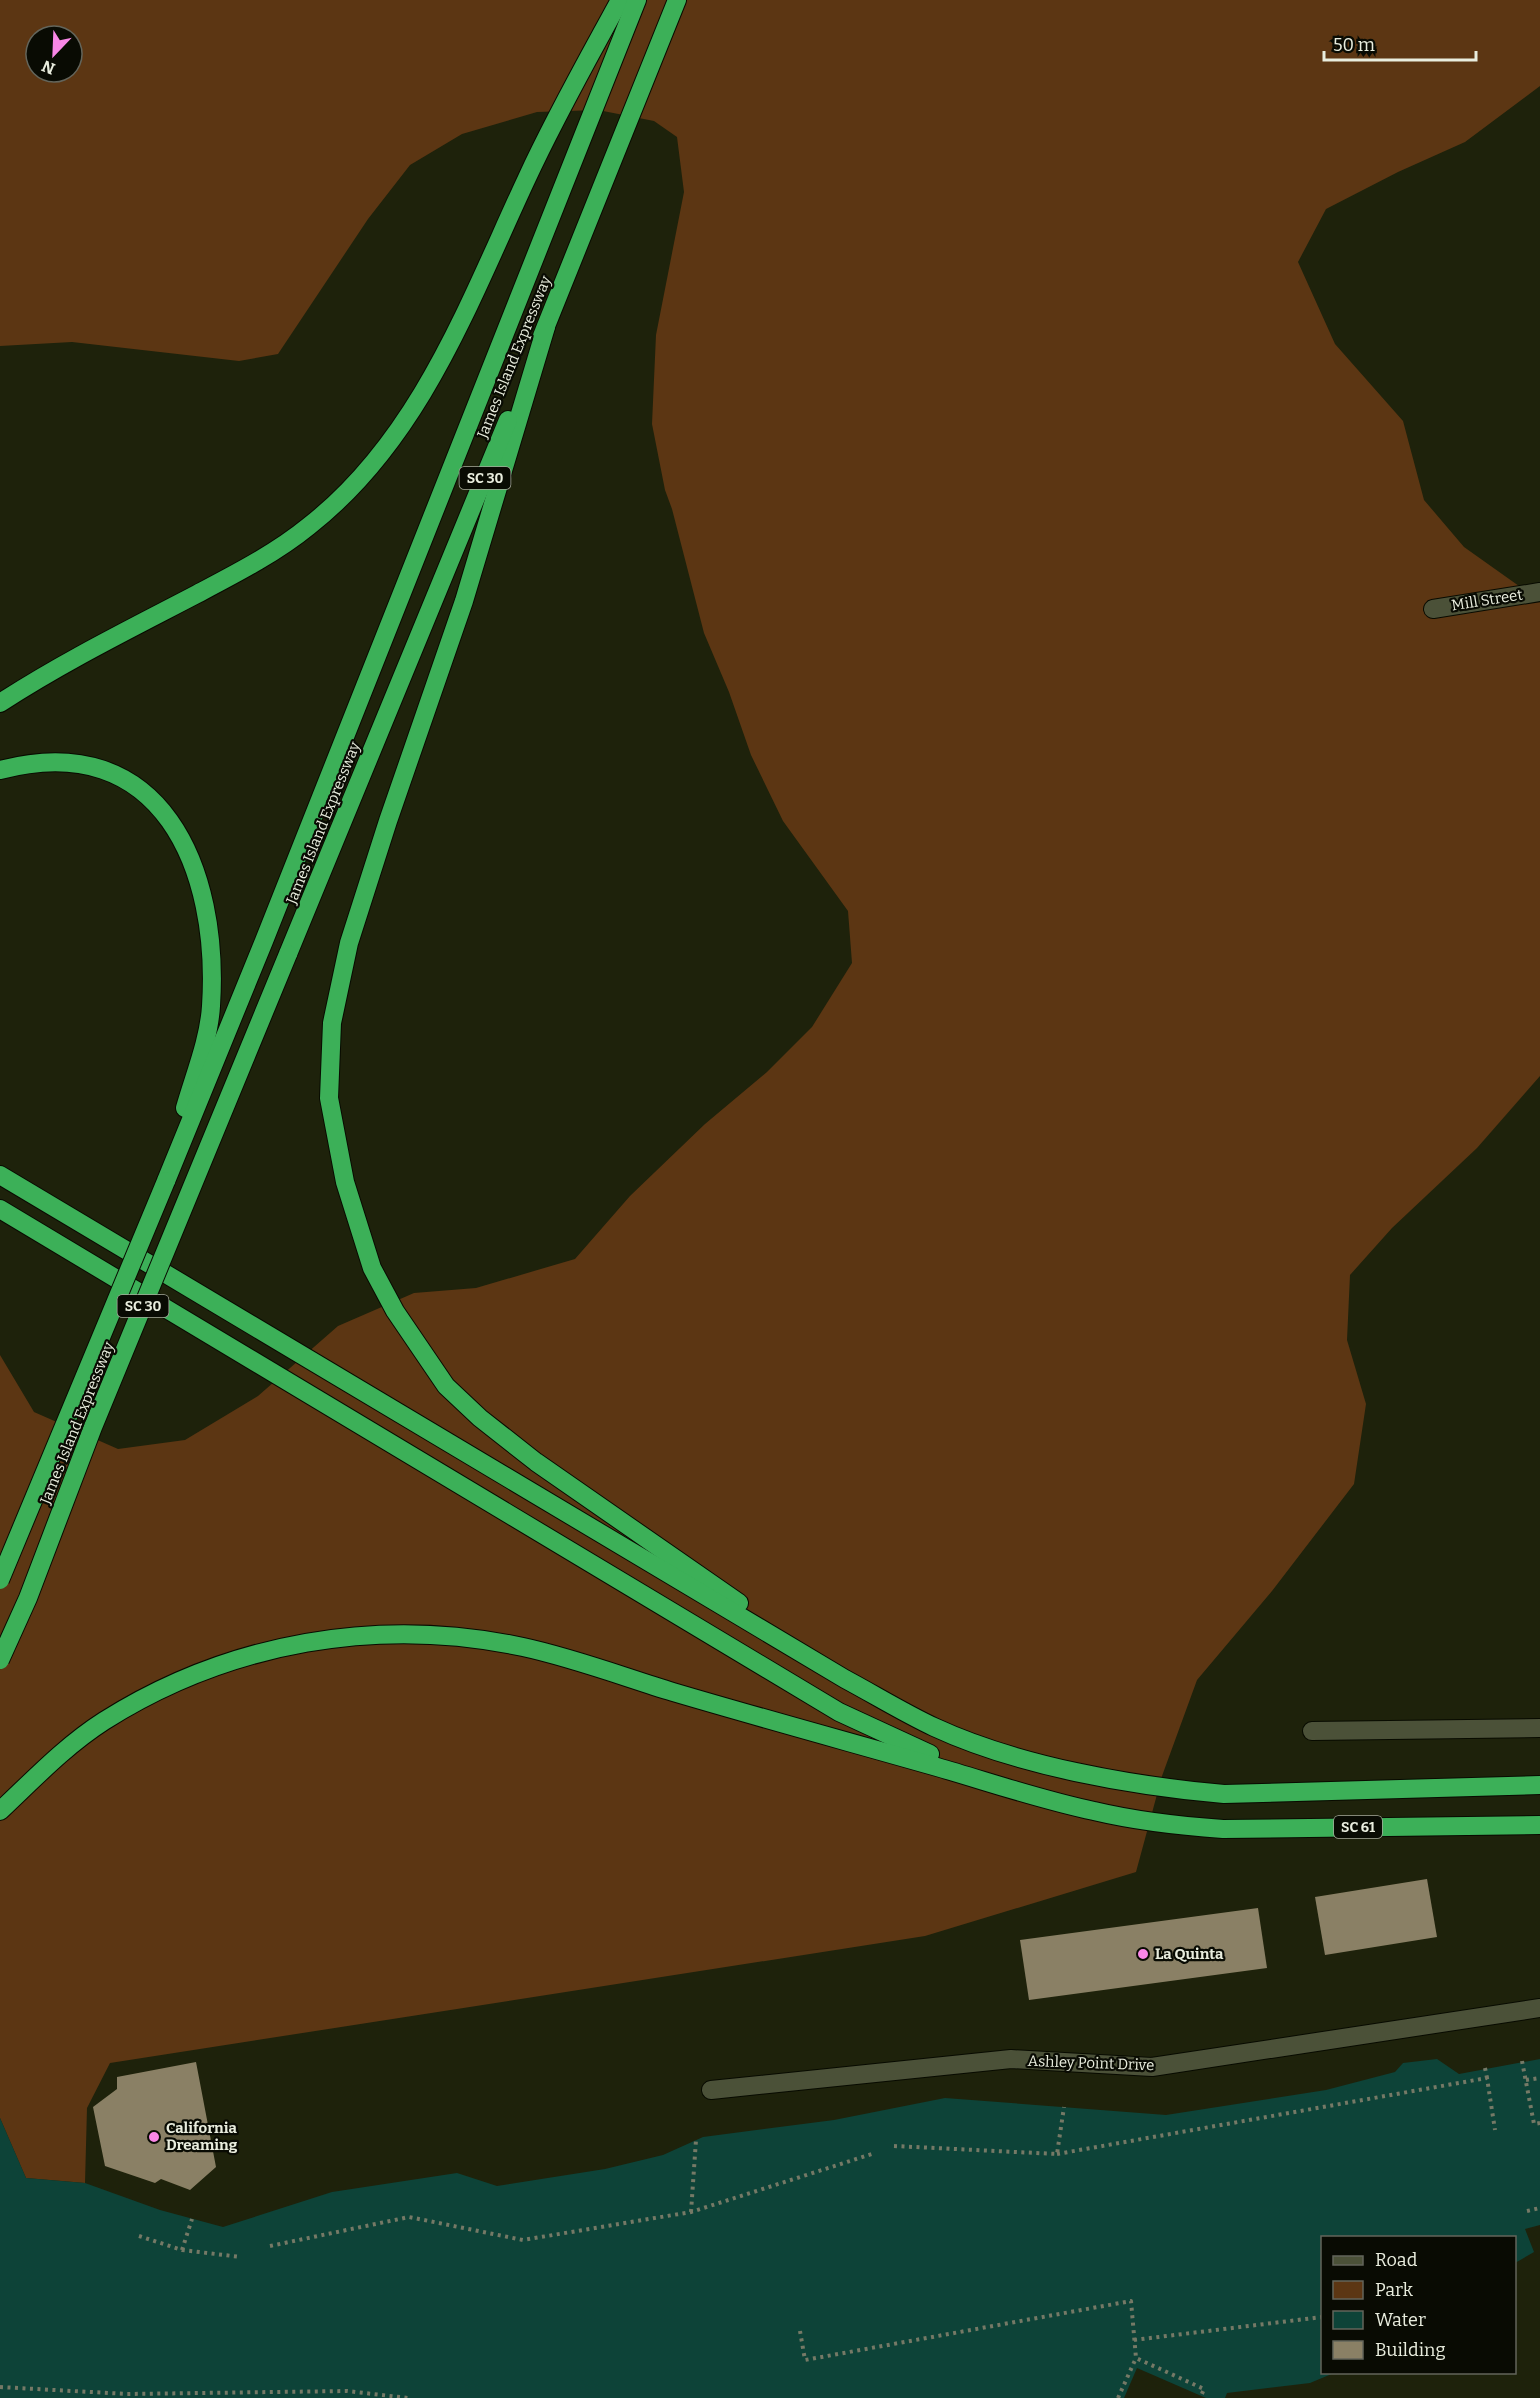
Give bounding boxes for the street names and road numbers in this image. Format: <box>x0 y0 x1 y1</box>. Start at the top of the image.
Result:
street label: James Island Expressway <box>473 273 555 442</box>
road number: SC 30 <box>460 467 510 489</box>
street label: Mill Street <box>1450 585 1524 615</box>
street label: James Island Expressway <box>282 739 364 908</box>
road number: SC 30 <box>118 1295 168 1317</box>
street label: James Island Expressway <box>36 1339 118 1508</box>
road number: SC 61 <box>1334 1816 1382 1838</box>
street label: Ashley Point Drive <box>1027 2052 1155 2074</box>

